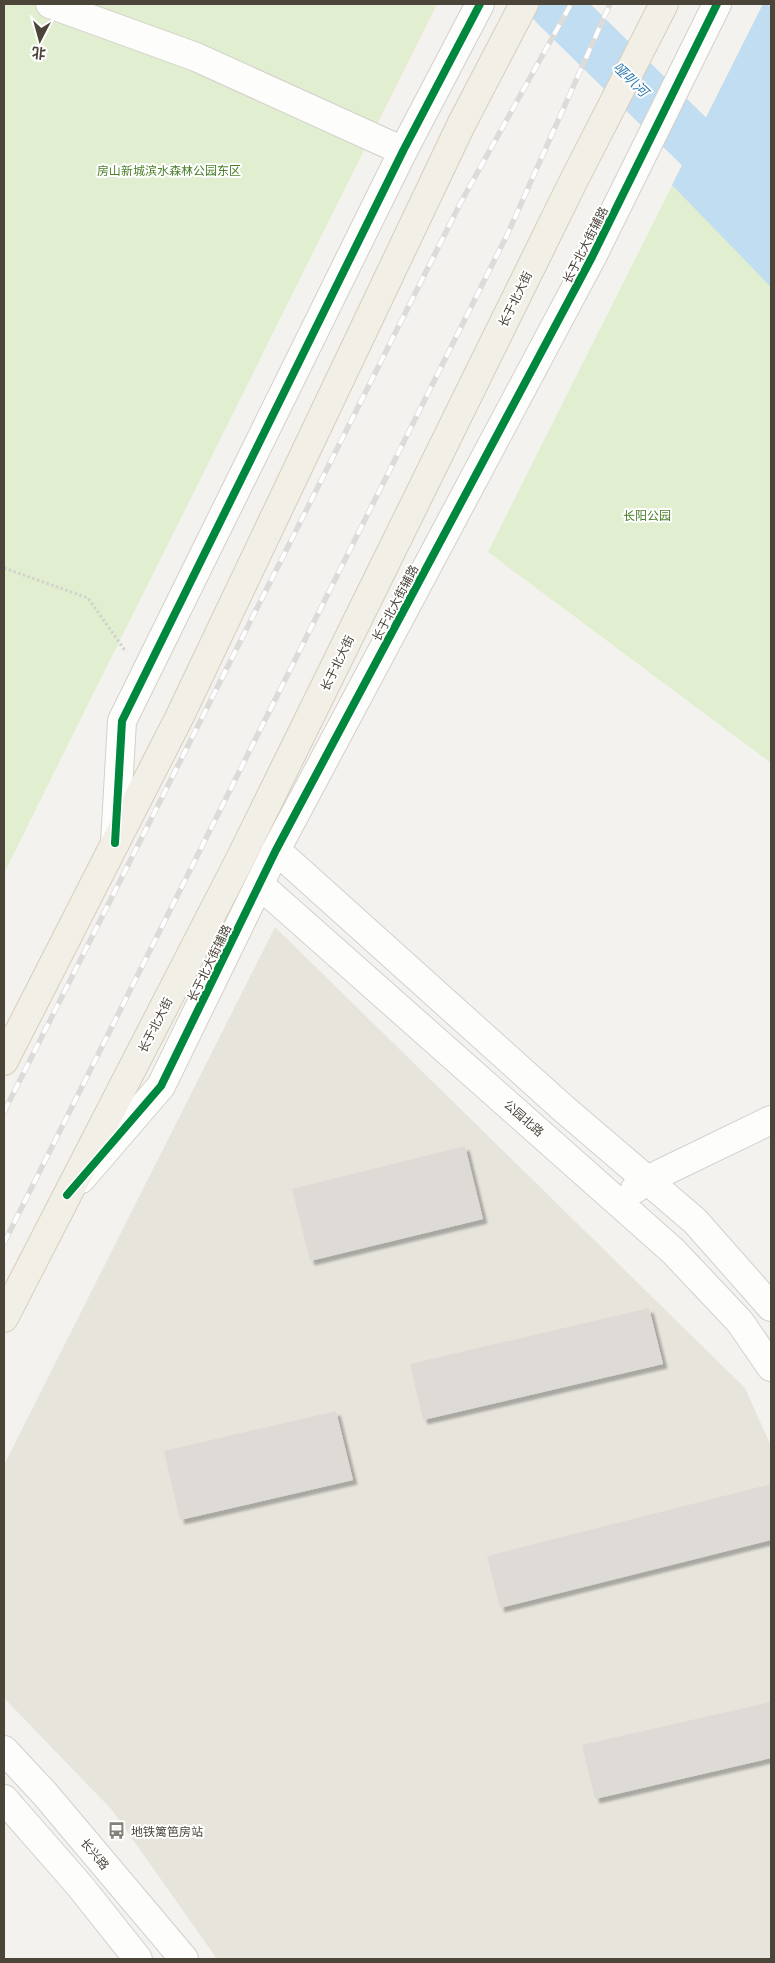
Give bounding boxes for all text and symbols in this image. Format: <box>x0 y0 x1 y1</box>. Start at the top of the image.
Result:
north arrow <box>15 15 65 65</box>
text: 北 <box>31 44 46 63</box>
water label: 哑叭河 <box>610 58 654 102</box>
park label: 房山新城滨水森林公园东区 <box>97 163 241 178</box>
street label: 长于北大街辅路 <box>559 204 611 286</box>
street label: 长于北大街 <box>495 269 535 329</box>
park label: 长阳公园 <box>623 508 671 523</box>
street label: 长于北大街辅路 <box>369 562 421 644</box>
street label: 长于北大街 <box>317 633 357 693</box>
street label: 长于北大街辅路 <box>184 922 234 1004</box>
street label: 长于北大街 <box>135 995 175 1055</box>
street label: 公园北路 <box>501 1097 547 1139</box>
bus stop icon: 地铁篱笆房站 <box>107 1821 127 1841</box>
place label: 地铁篱笆房站 <box>131 1824 203 1839</box>
street label: 长兴路 <box>78 1835 112 1873</box>

